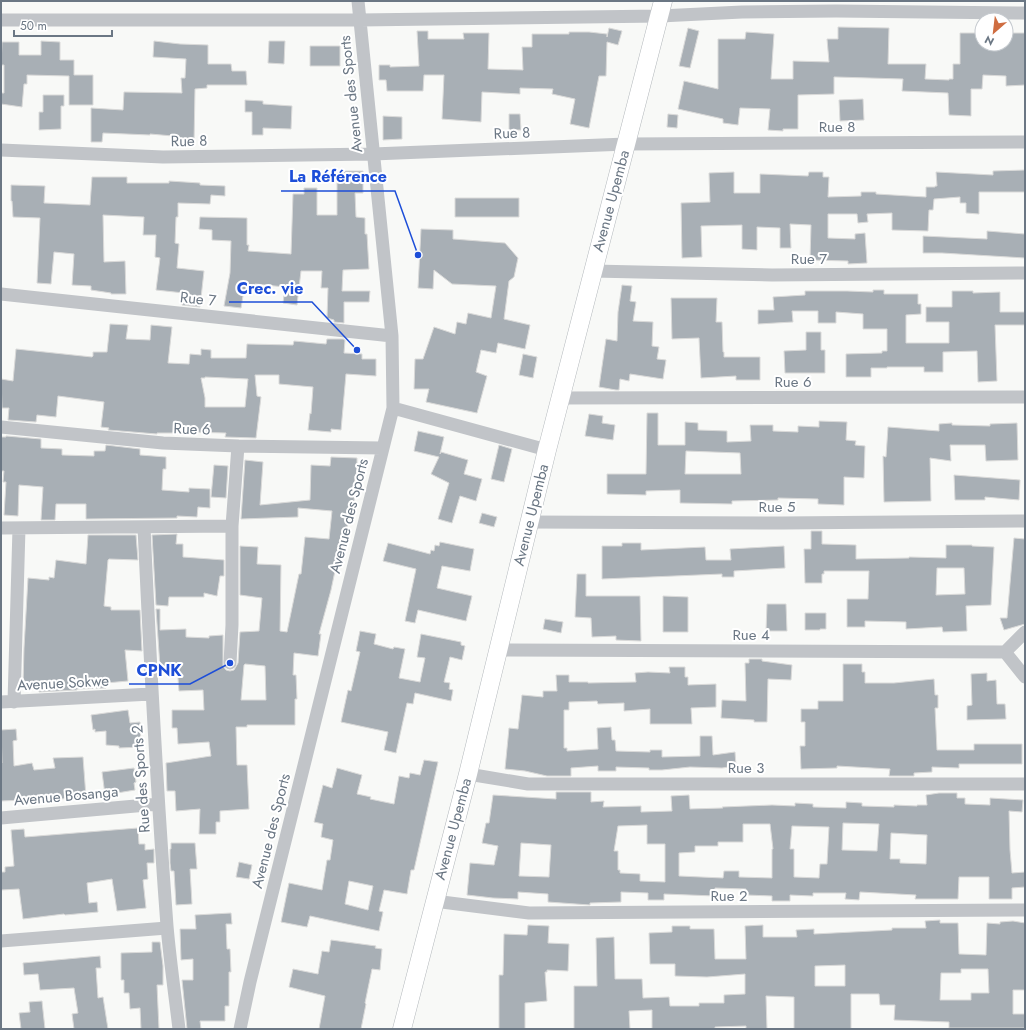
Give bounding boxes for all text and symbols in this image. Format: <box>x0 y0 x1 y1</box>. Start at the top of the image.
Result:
scale bar <box>14 12 112 38</box>
north arrow <box>974 12 1014 52</box>
text: 50 m <box>20 17 47 35</box>
text: N <box>982 32 997 50</box>
street label: Avenue des Sports <box>334 34 368 154</box>
street label: Rue 8 <box>819 116 855 138</box>
street label: Rue 8 <box>493 121 531 145</box>
street label: Rue 8 <box>170 130 208 152</box>
street label: Avenue Upemba <box>587 148 635 254</box>
callout: La Référence <box>281 163 395 191</box>
text: La Référence <box>289 165 387 188</box>
street label: Rue 7 <box>791 248 827 270</box>
callout: Crec. vie <box>229 274 312 302</box>
text: Crec. vie <box>237 277 303 300</box>
street label: Rue 7 <box>179 286 217 312</box>
street label: Rue 6 <box>774 371 812 393</box>
street label: Rue 6 <box>173 417 211 441</box>
street label: Avenue des Sports <box>324 456 374 576</box>
street label: Avenue Upemba <box>508 462 554 568</box>
street label: Rue 5 <box>759 496 795 518</box>
street label: Rue 4 <box>732 624 770 646</box>
callout: CPNK <box>129 656 190 684</box>
text: CPNK <box>136 659 182 682</box>
street label: Avenue Sokwe <box>16 670 110 696</box>
street label: Rue des Sports 2 <box>126 724 156 834</box>
street label: Rue 3 <box>728 757 764 779</box>
street label: Avenue des Sports <box>246 771 296 891</box>
street label: Avenue Upemba <box>429 776 477 882</box>
street label: Avenue Bosanga <box>13 780 119 812</box>
street label: Rue 2 <box>710 885 748 907</box>

